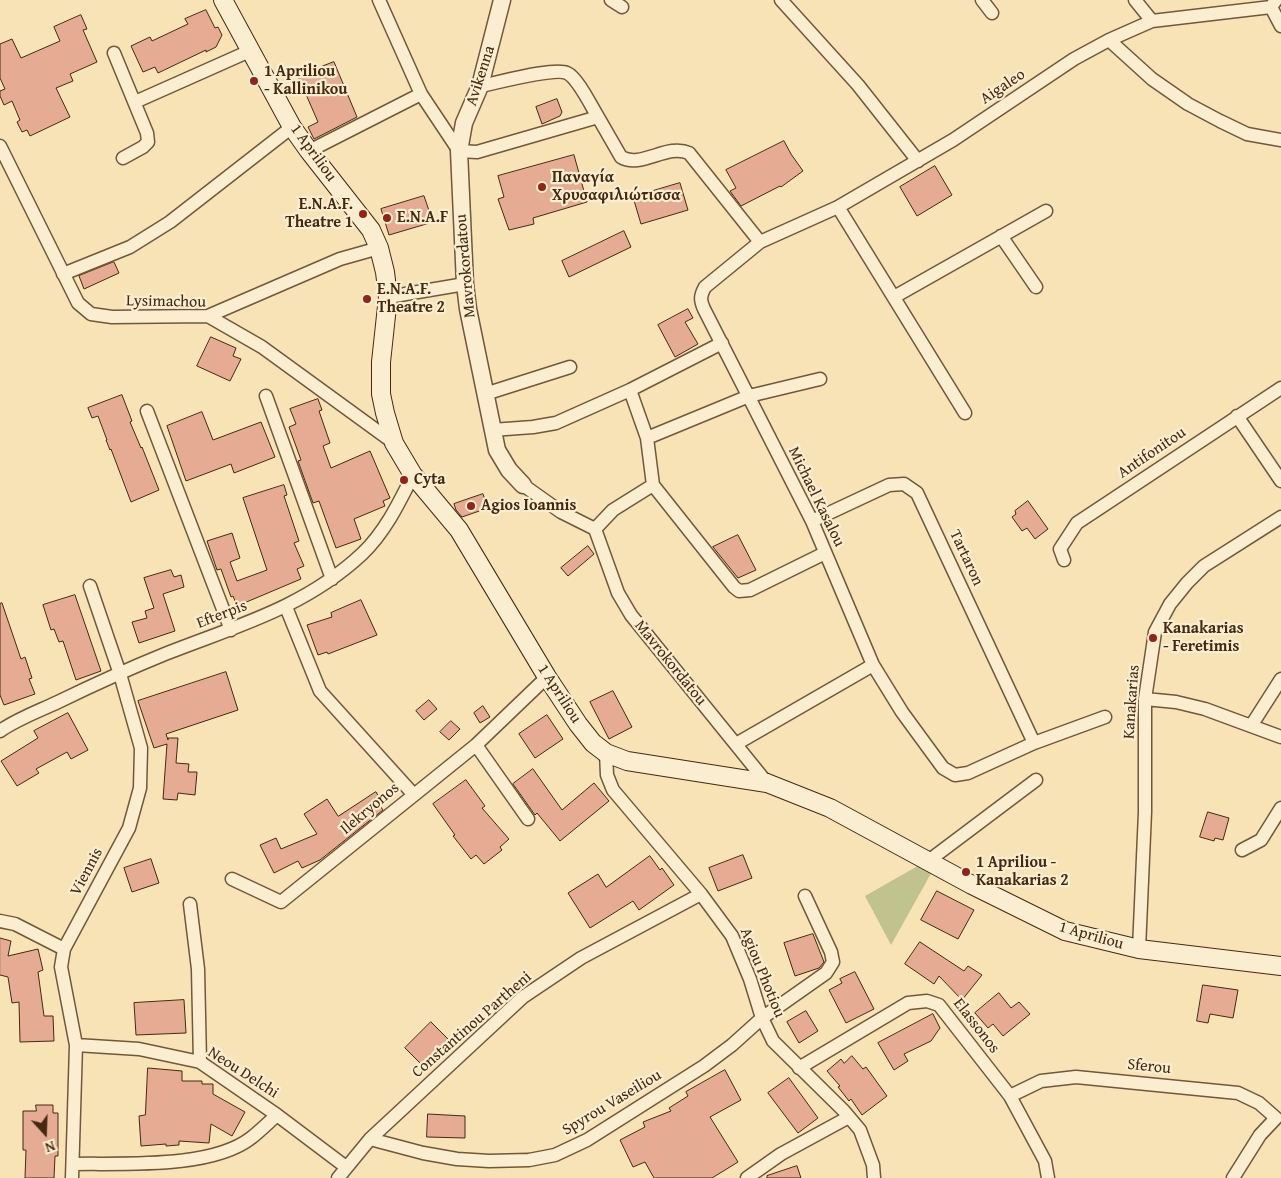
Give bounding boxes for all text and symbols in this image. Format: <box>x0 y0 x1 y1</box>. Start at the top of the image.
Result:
street label: Avikenna <box>462 43 500 109</box>
place label: 1 Apriliou - Kallinikou <box>264 62 347 100</box>
street label: Aigaleo <box>977 65 1029 109</box>
marker: 1 Apriliou - Kallinikou <box>248 75 260 87</box>
street label: 1 Apriliou <box>286 120 340 186</box>
place label: Παναγία Χρυσαφιλιώτισσα <box>552 168 681 206</box>
marker: Παναγία Χρυσαφιλιώτισσα <box>536 181 548 193</box>
place label: E.N.A.F. Theatre 1 <box>285 195 353 233</box>
marker: E.N.A.F. Theatre 1 <box>357 208 369 220</box>
place label: E.N.A.F <box>397 208 448 228</box>
marker: E.N.A.F <box>381 212 393 224</box>
street label: Mavrokordatou <box>452 213 480 319</box>
place label: E.N.A.F. Theatre 2 <box>377 280 445 318</box>
street label: Lysimachou <box>126 292 206 312</box>
marker: E.N.A.F. Theatre 2 <box>361 293 373 305</box>
street label: Antifonitou <box>1114 423 1190 483</box>
street label: Michael Kasalou <box>784 444 848 550</box>
place label: Cyta <box>414 470 446 490</box>
marker: Cyta <box>398 474 410 486</box>
place label: Agios Ioannis <box>481 496 576 516</box>
marker: Agios Ioannis <box>465 500 477 512</box>
street label: Tartaron <box>945 527 987 589</box>
street label: Efterpis <box>194 597 250 633</box>
street label: Mavrokordatou <box>630 617 710 709</box>
place label: Kanakarias - Feretimis <box>1163 619 1244 657</box>
marker: Kanakarias - Feretimis <box>1147 632 1159 644</box>
street label: 1 Apriliou <box>533 661 585 727</box>
street label: Kanakarias <box>1120 664 1144 740</box>
street label: Ilekryonos <box>337 779 403 839</box>
street label: Viennis <box>66 845 108 899</box>
place label: 1 Apriliou - Kanakarias 2 <box>976 853 1068 891</box>
marker: 1 Apriliou - Kanakarias 2 <box>960 866 972 878</box>
street label: 1 Apriliou <box>1056 918 1126 954</box>
street label: Agiou Photiou <box>735 925 789 1021</box>
street label: Constantinou Partheni <box>408 968 536 1082</box>
street label: Elassonos <box>949 995 1003 1057</box>
street label: Neou Delchi <box>204 1043 282 1103</box>
street label: Sferou <box>1126 1055 1172 1079</box>
street label: Spyrou Vaseiliou <box>559 1066 665 1140</box>
north arrow <box>20 1108 70 1158</box>
text: N <box>42 1136 58 1158</box>

